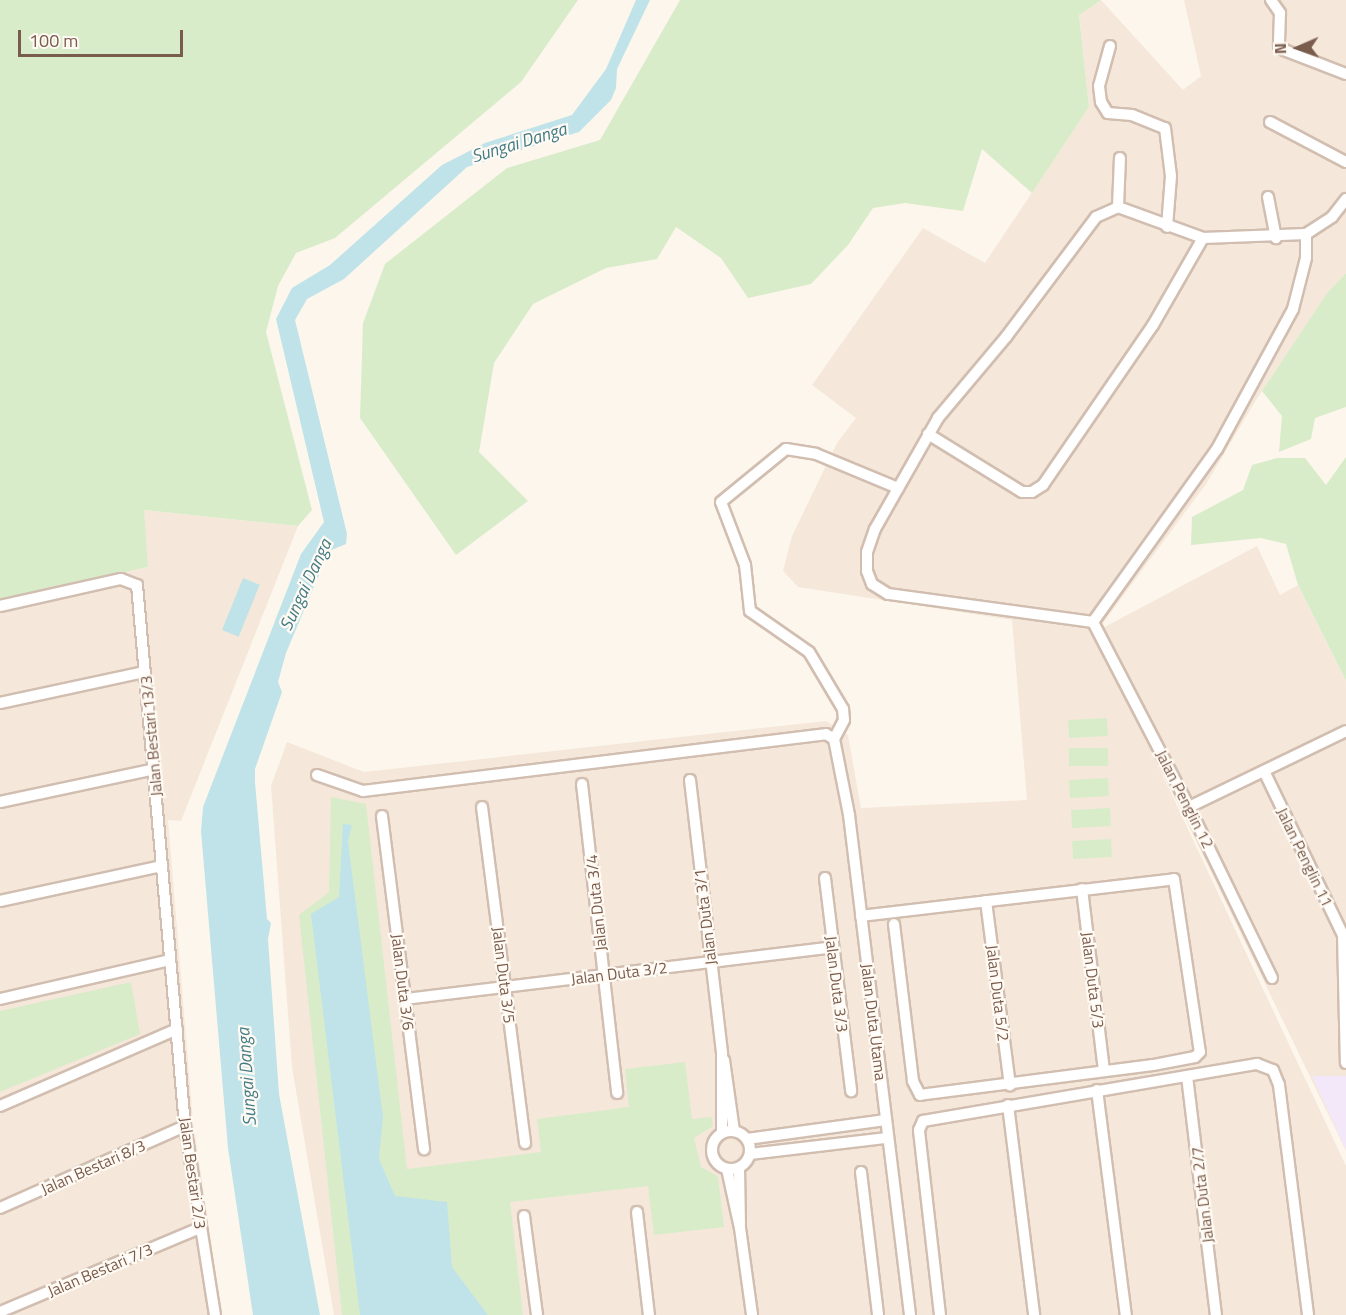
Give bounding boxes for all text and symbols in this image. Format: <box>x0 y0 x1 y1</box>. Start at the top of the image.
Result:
scale bar <box>21 18 186 56</box>
north arrow <box>1268 18 1328 78</box>
text: 100 m <box>29 27 78 54</box>
text: N <box>1268 43 1292 55</box>
water label: Sungai Danga <box>469 118 569 168</box>
water label: Sungai Danga <box>275 536 337 634</box>
street label: Jalan Bestari 13/3 <box>136 675 166 797</box>
street label: Jalan Penglin 12 <box>1152 747 1218 851</box>
street label: Jalan Penglin 11 <box>1273 804 1337 910</box>
street label: Jalan Duta 3/4 <box>581 854 611 952</box>
street label: Jalan Duta 3/1 <box>690 868 720 966</box>
street label: Jalan Duta 3/5 <box>489 926 519 1024</box>
street label: Jalan Duta 5/3 <box>1078 931 1108 1029</box>
street label: Jalan Duta 3/6 <box>388 933 418 1031</box>
street label: Jalan Duta 3/3 <box>822 935 852 1033</box>
street label: Jalan Duta 5/2 <box>983 944 1013 1042</box>
street label: Jalan Duta 3/2 <box>570 958 668 988</box>
street label: Jalan Duta Utama <box>857 962 891 1082</box>
water label: Sungai Danga <box>233 1027 261 1127</box>
street label: Jalan Bestari 2/3 <box>176 1116 210 1230</box>
street label: Jalan Bestari 8/3 <box>38 1135 148 1199</box>
street label: Jalan Duta 2/7 <box>1187 1146 1217 1244</box>
street label: Jalan Bestari 7/3 <box>44 1239 156 1301</box>

